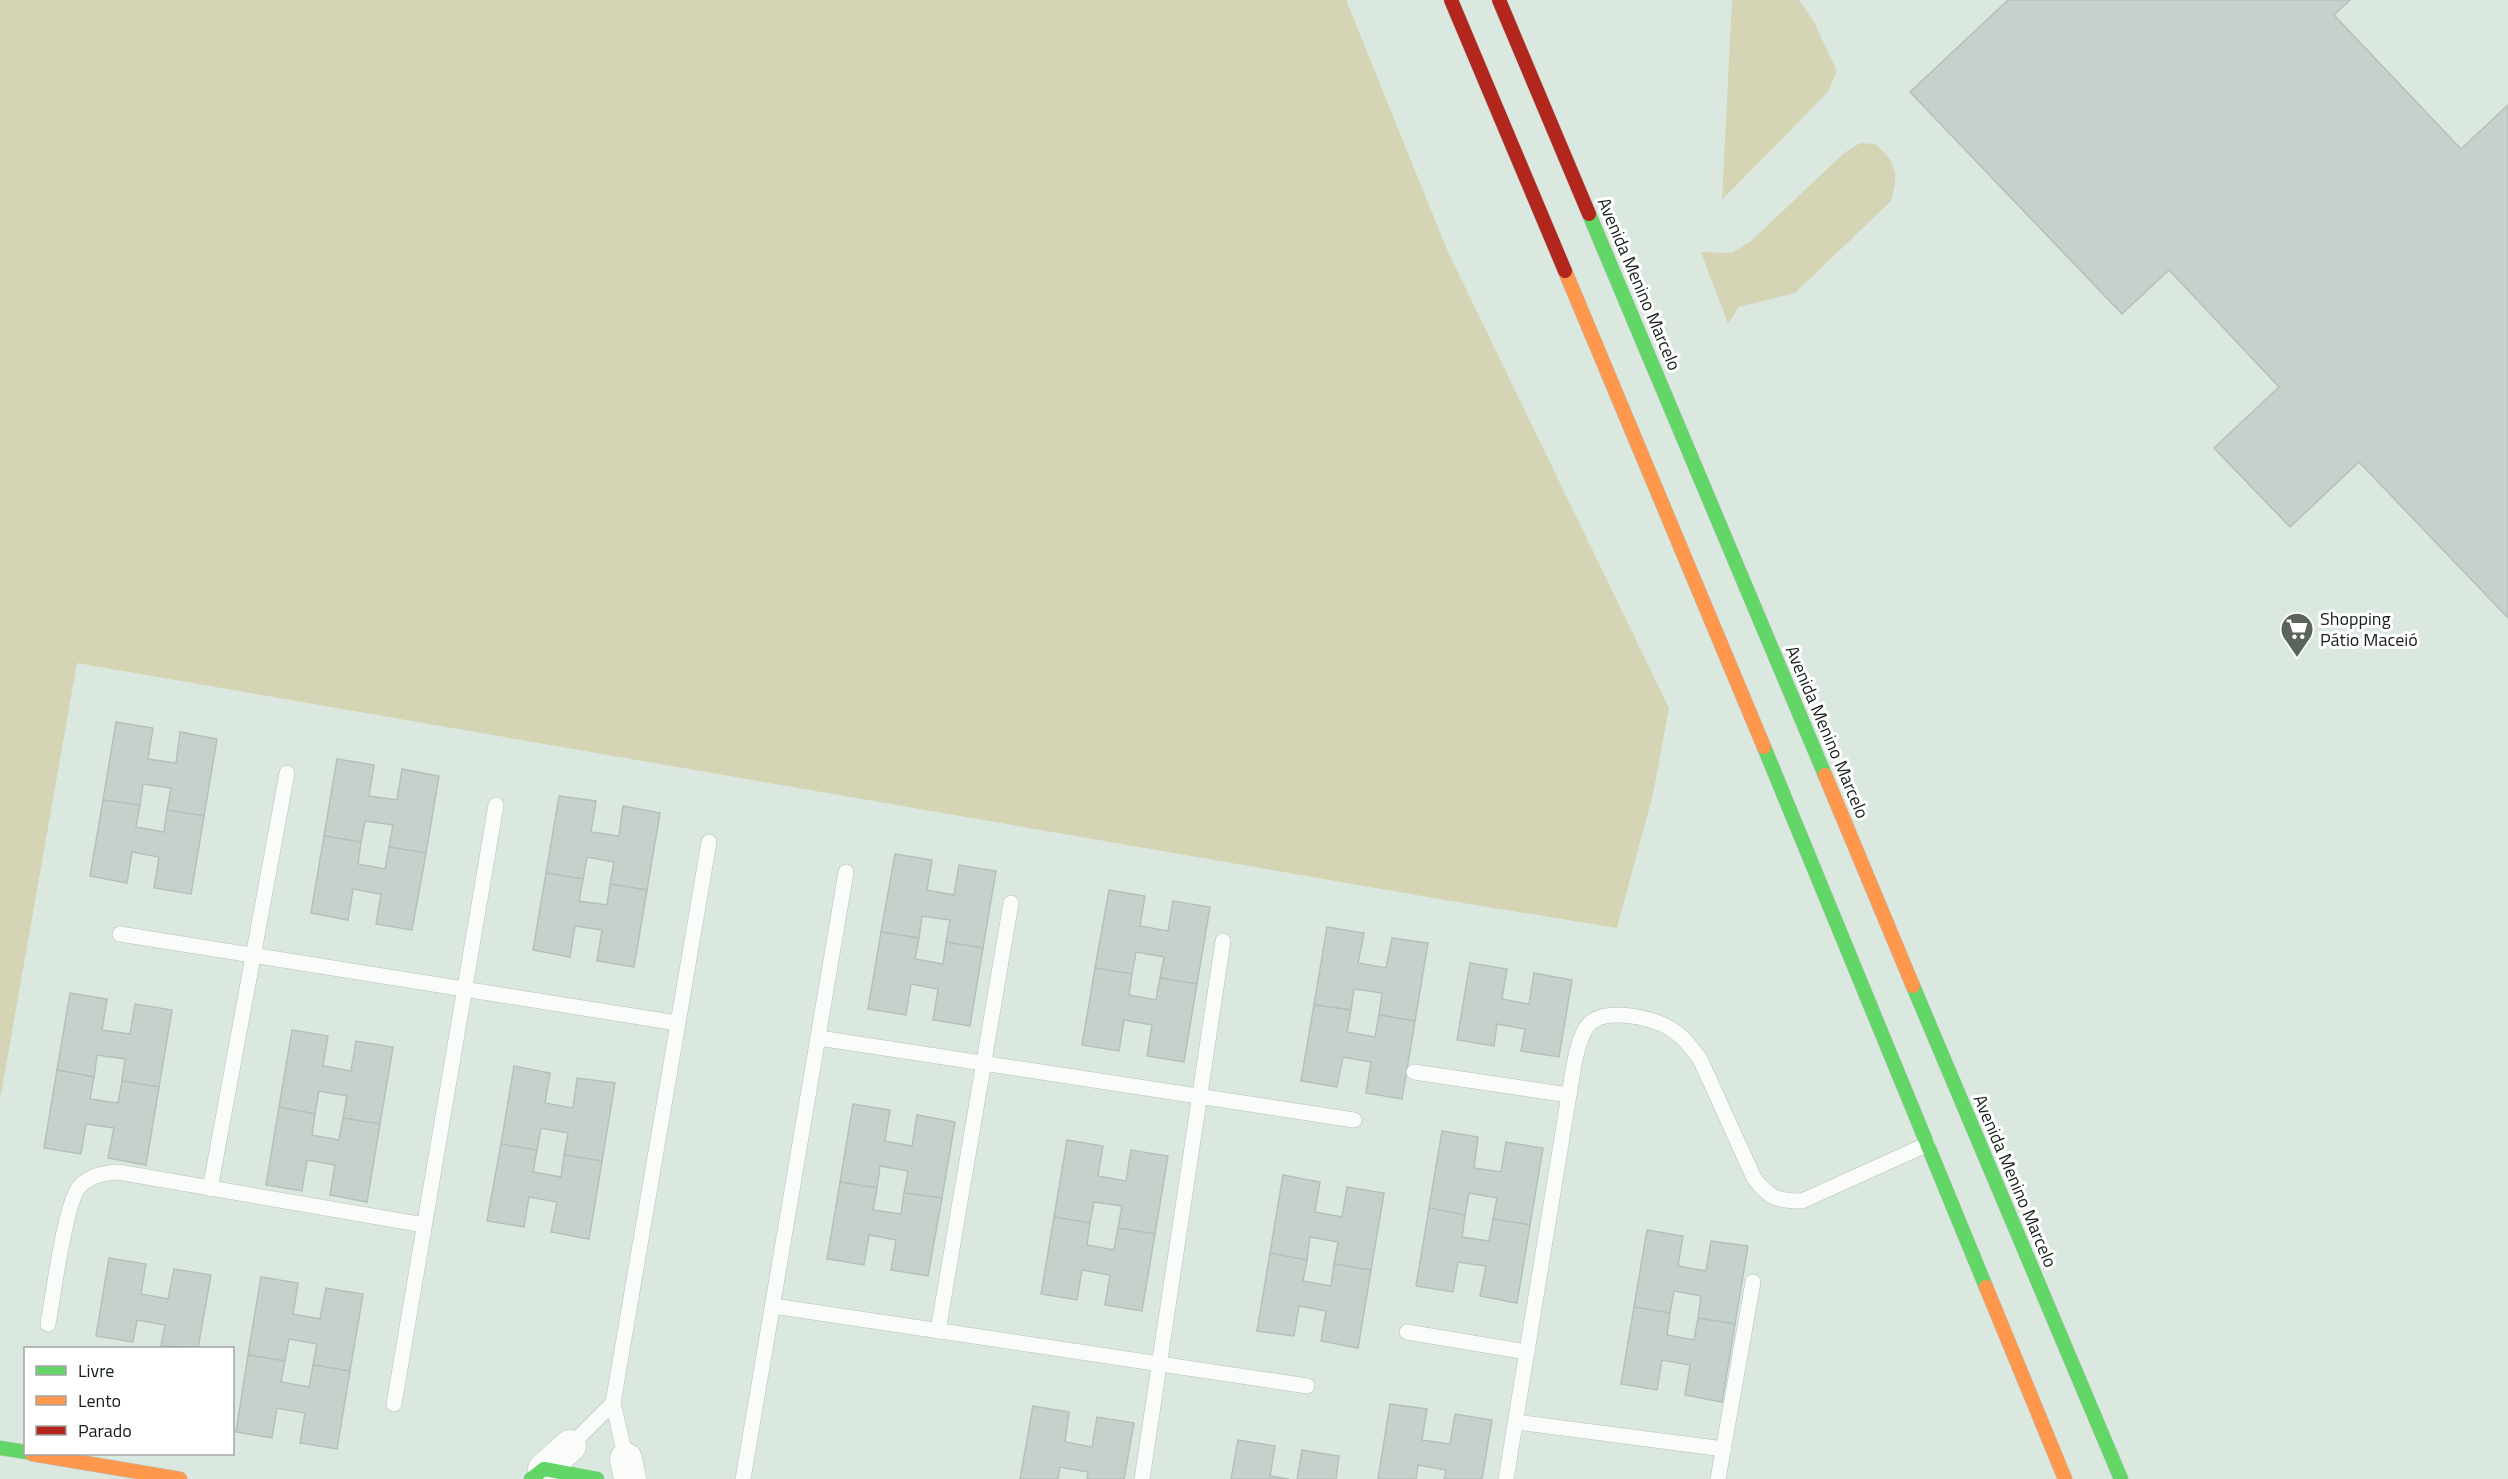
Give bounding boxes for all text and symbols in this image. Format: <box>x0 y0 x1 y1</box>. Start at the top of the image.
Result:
street label: Avenida Menino Marcelo <box>1591 193 1688 375</box>
place label: Shopping Pátio Maceió <box>2320 605 2418 653</box>
supermarket icon: Shopping Pátio Maceió <box>2279 611 2315 658</box>
street label: Avenida Menino Marcelo <box>1779 641 1876 823</box>
street label: Avenida Menino Marcelo <box>1967 1090 2064 1272</box>
legend <box>24 1347 234 1455</box>
text: Livre <box>78 1357 114 1384</box>
text: Lento <box>78 1387 121 1414</box>
text: Parado <box>78 1417 132 1444</box>

